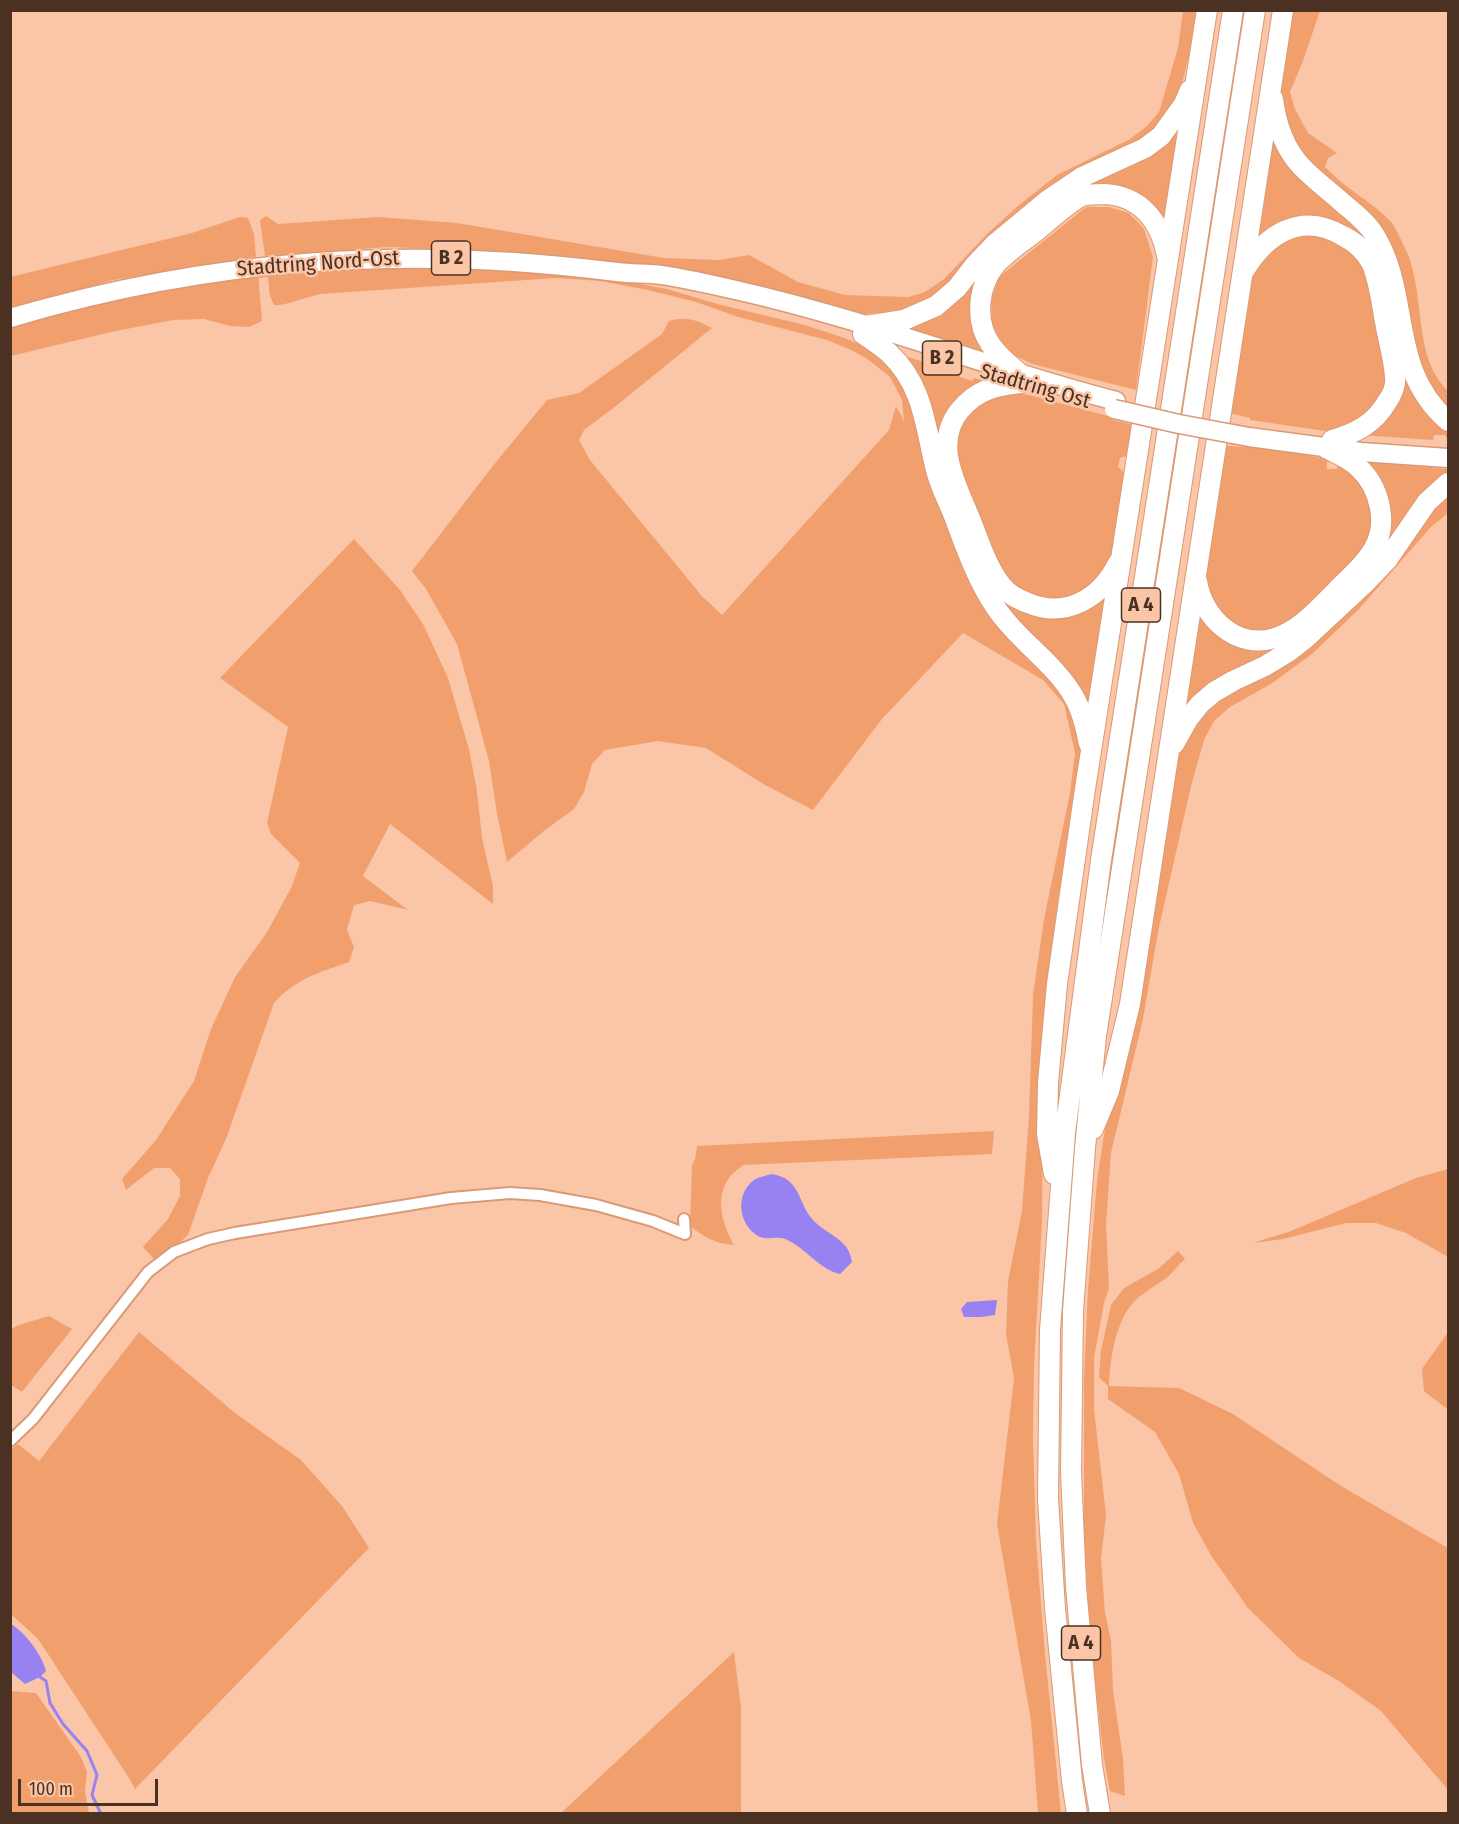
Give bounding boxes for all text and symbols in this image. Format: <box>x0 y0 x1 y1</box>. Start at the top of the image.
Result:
road number: B 2 <box>432 241 470 275</box>
street label: Stadtring Nord-Ost <box>236 246 400 282</box>
road number: B 2 <box>922 341 962 375</box>
street label: Stadtring Ost <box>977 359 1093 415</box>
road number: A 4 <box>1122 588 1160 622</box>
road number: A 4 <box>1062 1626 1100 1660</box>
scale bar <box>21 1767 160 1805</box>
text: 100 m <box>29 1778 73 1800</box>

